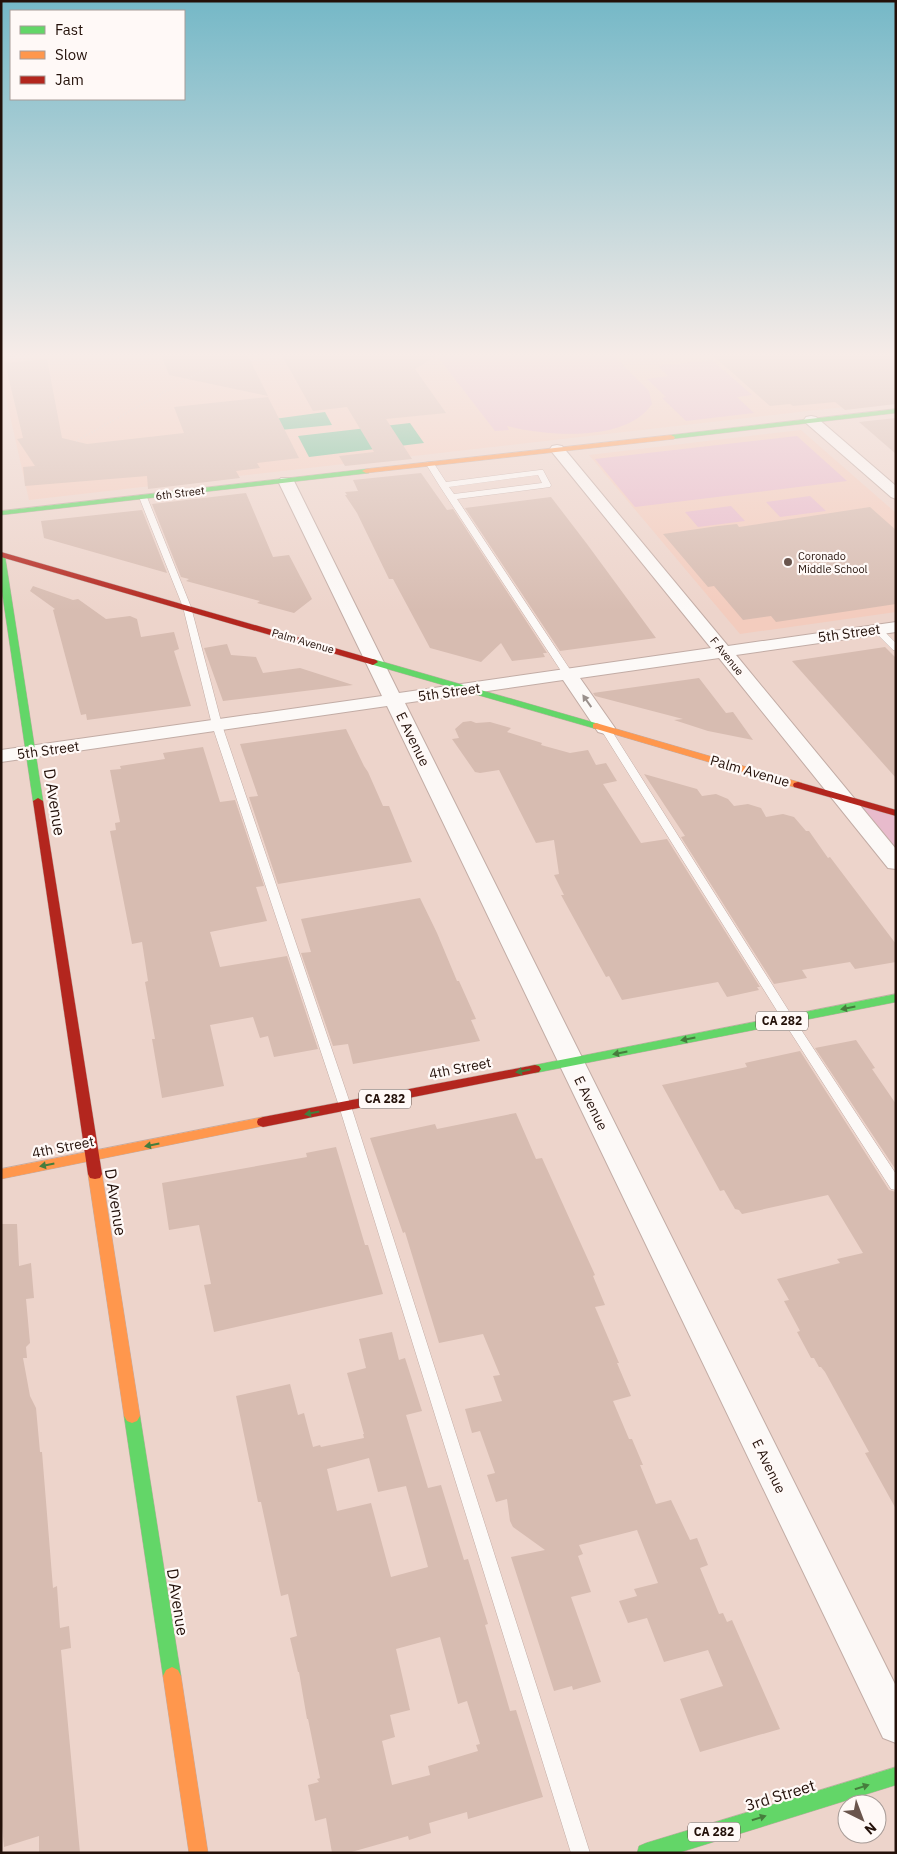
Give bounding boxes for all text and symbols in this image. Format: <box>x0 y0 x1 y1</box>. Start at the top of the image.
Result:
legend <box>10 10 185 100</box>
text: Fast <box>55 20 83 39</box>
text: Slow <box>55 45 88 64</box>
text: Jam <box>55 70 84 89</box>
street label: 6th Street <box>155 483 206 503</box>
place label: Coronado Middle School <box>798 549 868 576</box>
marker: Coronado Middle School <box>782 556 794 568</box>
street label: 5th Street <box>817 620 882 646</box>
street label: Palm Avenue <box>270 625 336 657</box>
street label: F Avenue <box>707 634 747 678</box>
street label: 5th Street <box>417 679 482 705</box>
one-way arrow <box>582 694 592 708</box>
street label: E Avenue <box>392 709 434 769</box>
street label: 5th Street <box>16 737 81 763</box>
street label: Palm Avenue <box>708 751 792 791</box>
street label: D Avenue <box>40 767 70 837</box>
one-way arrow <box>839 1004 855 1012</box>
road number: CA 282 <box>756 1011 808 1030</box>
one-way arrow <box>681 1035 696 1043</box>
one-way arrow <box>611 1049 627 1057</box>
street label: 4th Street <box>427 1053 493 1083</box>
one-way arrow <box>515 1068 531 1076</box>
street label: E Avenue <box>570 1073 612 1133</box>
road number: CA 282 <box>359 1090 411 1108</box>
one-way arrow <box>304 1109 320 1117</box>
street label: 4th Street <box>30 1132 96 1162</box>
one-way arrow <box>143 1141 159 1149</box>
one-way arrow <box>39 1161 55 1169</box>
street label: D Avenue <box>101 1167 131 1237</box>
street label: E Avenue <box>748 1436 790 1496</box>
street label: D Avenue <box>163 1567 193 1637</box>
street label: 3rd Street <box>742 1775 818 1815</box>
one-way arrow <box>854 1782 869 1790</box>
north arrow <box>837 1794 887 1844</box>
one-way arrow <box>752 1814 767 1821</box>
text: N <box>861 1819 880 1839</box>
road number: CA 282 <box>688 1822 740 1841</box>

